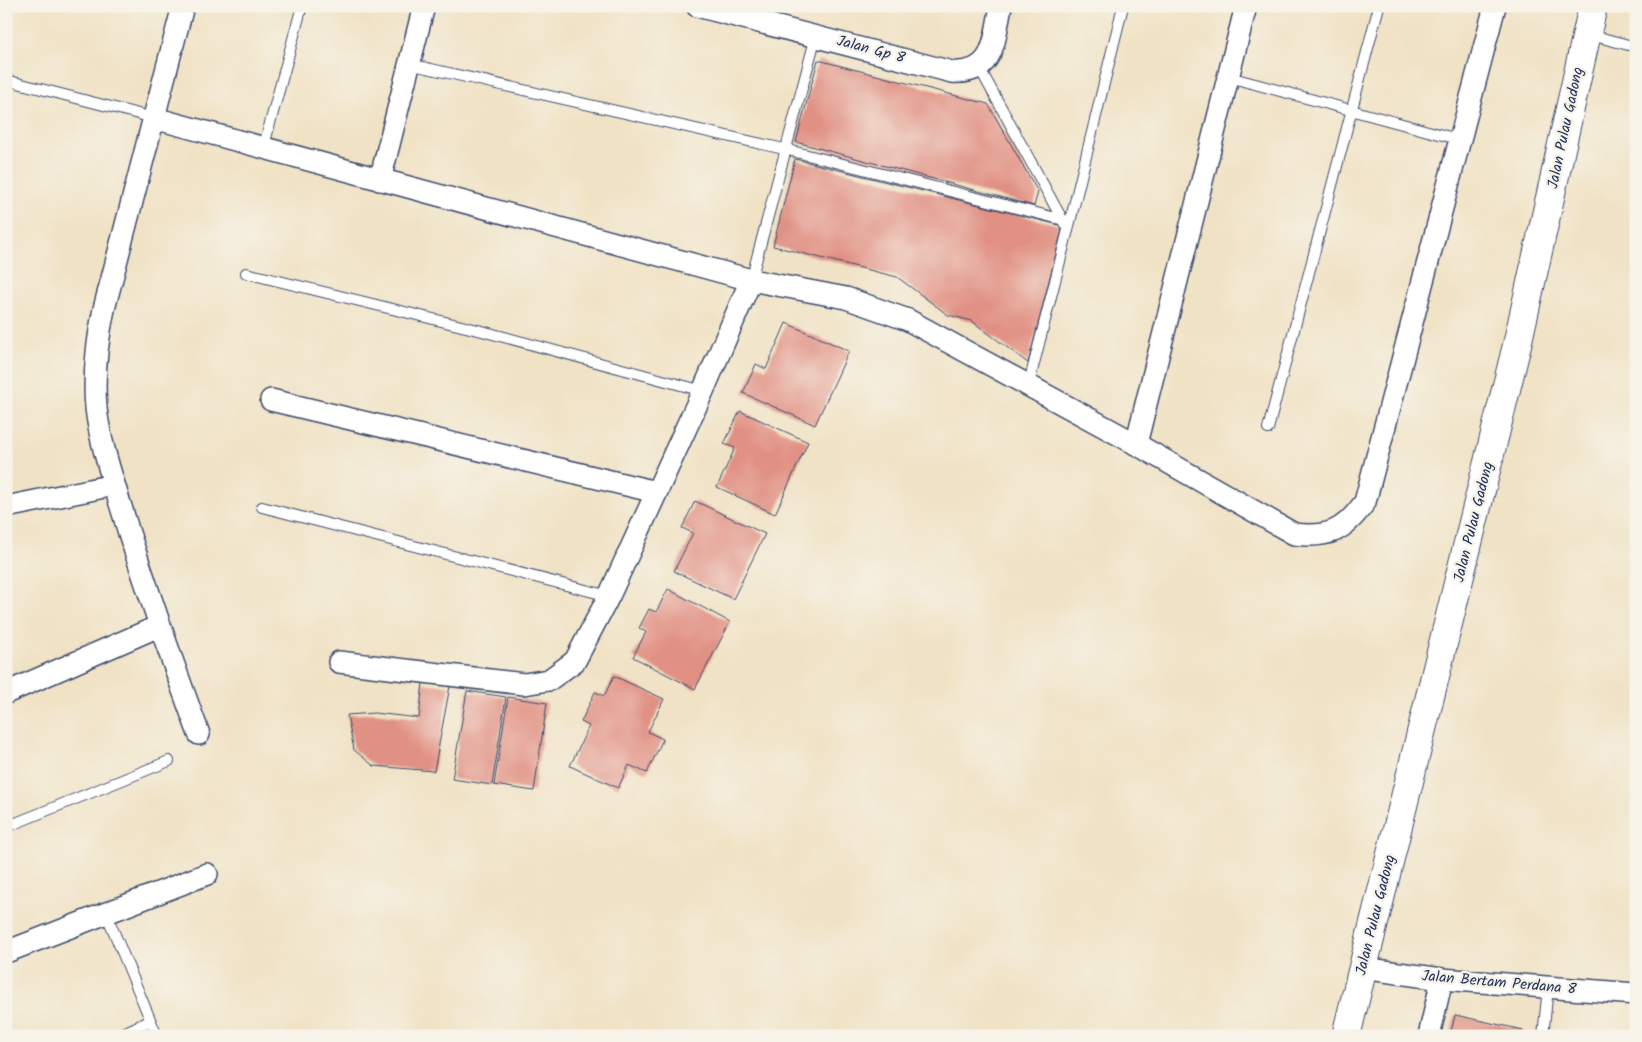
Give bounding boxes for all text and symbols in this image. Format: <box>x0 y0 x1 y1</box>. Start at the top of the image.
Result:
street label: Jalan Gp 8 <box>834 29 909 71</box>
street label: Jalan Pulau Gadong <box>1541 65 1591 191</box>
street label: Jalan Pulau Gadong <box>1447 459 1501 585</box>
street label: Jalan Pulau Gadong <box>1349 852 1403 978</box>
street label: Jalan Bertam Perdana 8 <box>1421 964 1578 1002</box>

